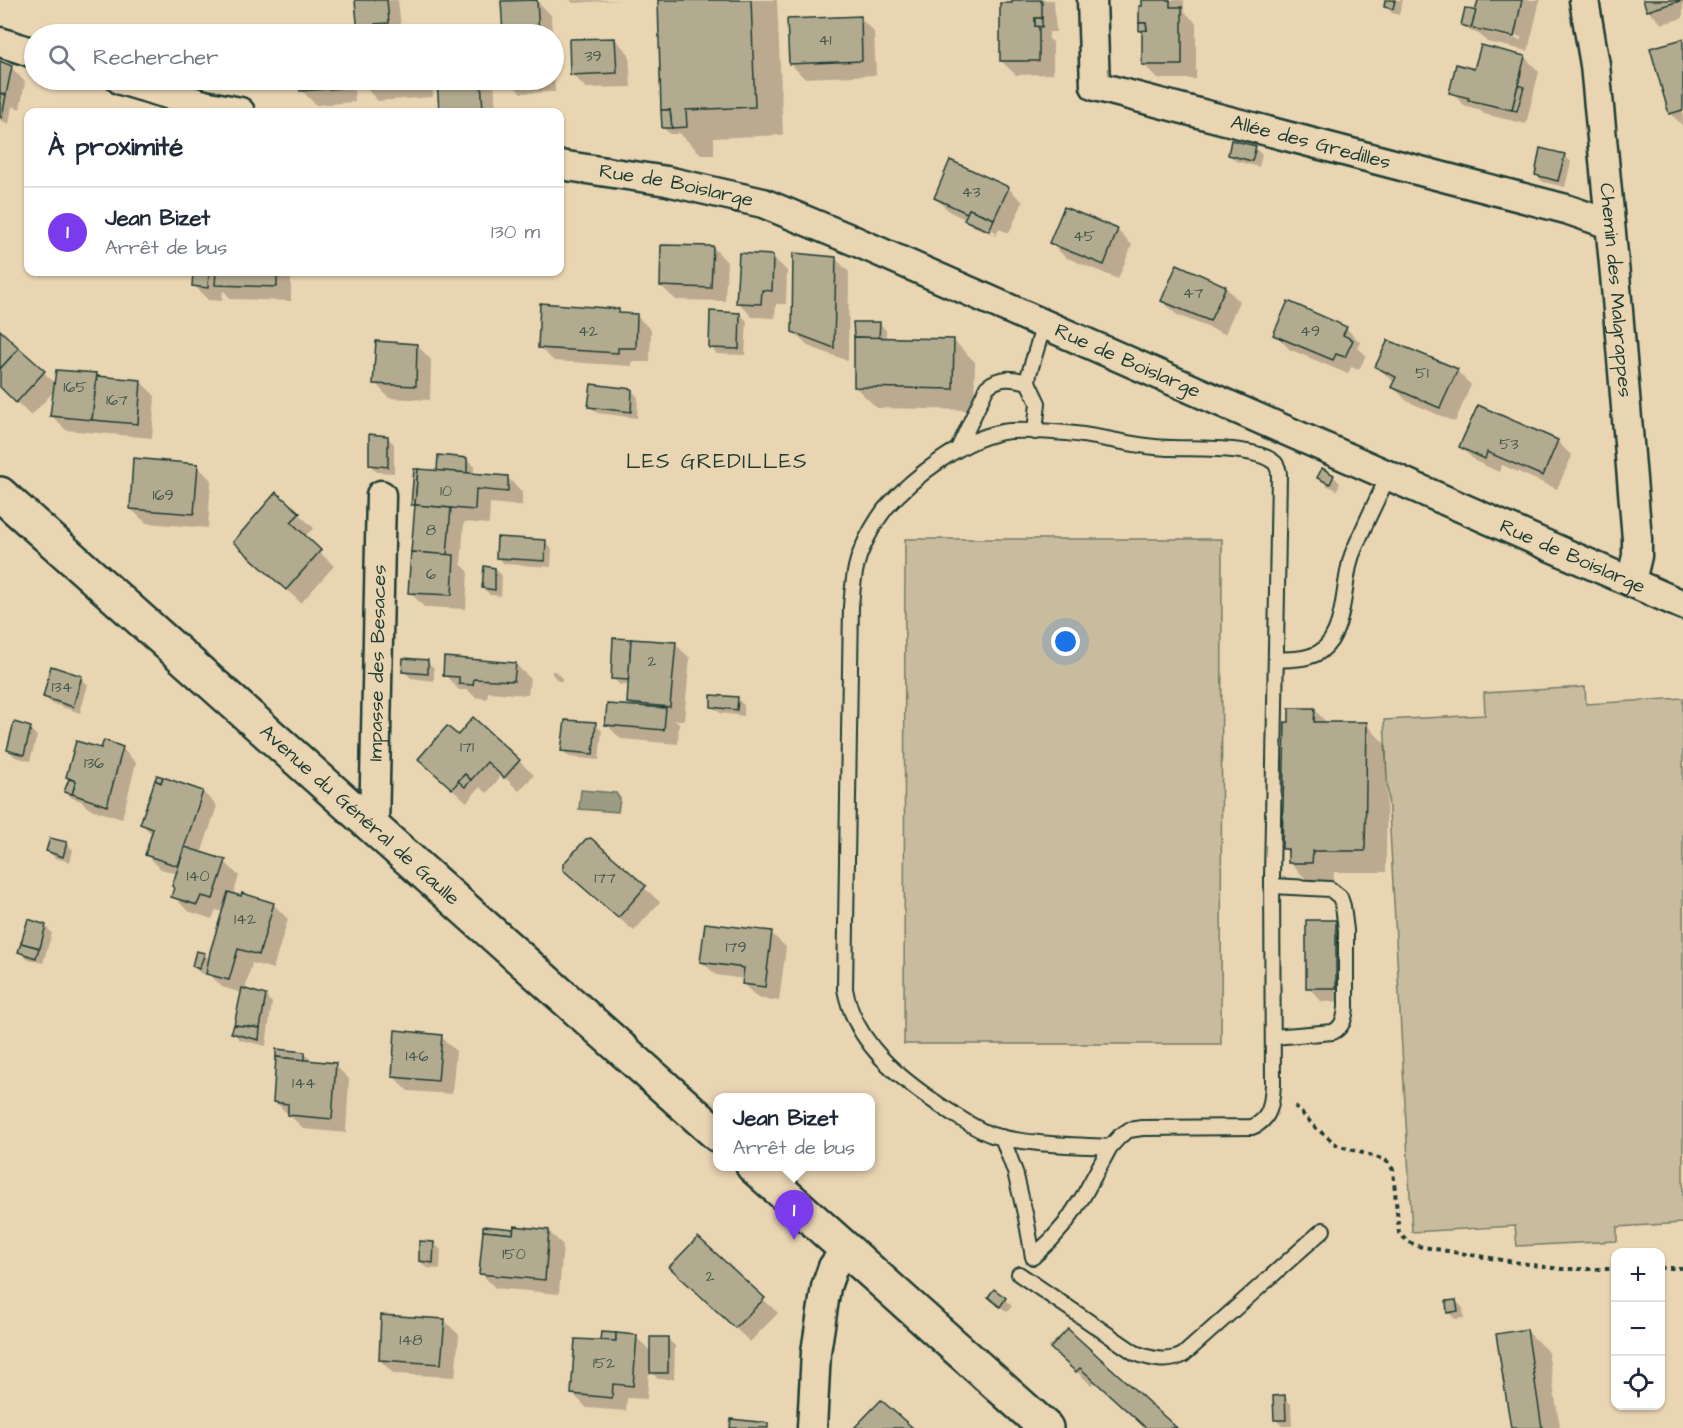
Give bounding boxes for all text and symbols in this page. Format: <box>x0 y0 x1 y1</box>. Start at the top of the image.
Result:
search box <box>24 24 564 90</box>
house number: 41 <box>819 29 831 51</box>
icon: search <box>45 41 78 74</box>
text: Rechercher <box>93 42 218 73</box>
house number: 39 <box>584 45 602 67</box>
street label: Allée des Gredilles <box>1228 108 1394 177</box>
text: À proximité <box>48 129 183 165</box>
street label: Rue de Boislarge <box>597 157 756 214</box>
house number: 43 <box>961 181 981 203</box>
street label: Chemin des Malgrappes <box>1592 182 1639 399</box>
text: Jean Bizet <box>105 203 210 234</box>
text: 1 <box>66 218 69 246</box>
text: 130 m <box>491 218 540 246</box>
house number: 45 <box>1073 225 1096 247</box>
text: Arrêt de bus <box>105 234 227 262</box>
house number: 47 <box>1183 282 1204 304</box>
street label: Rue de Boislarge <box>1050 317 1205 405</box>
house number: 42 <box>578 320 598 342</box>
house number: 49 <box>1300 320 1320 342</box>
house number: 51 <box>1415 362 1429 384</box>
house number: 165 <box>63 376 87 398</box>
house number: 167 <box>106 389 128 411</box>
house number: 53 <box>1499 433 1519 455</box>
district label: LES GREDILLES <box>626 447 808 476</box>
house number: 10 <box>440 480 452 502</box>
house number: 169 <box>152 484 174 506</box>
street label: Rue de Boislarge <box>1495 512 1650 601</box>
house number: 8 <box>426 519 436 541</box>
house number: 6 <box>426 563 436 585</box>
street label: Impasse des Besaces <box>361 564 394 762</box>
your location <box>1051 627 1080 656</box>
house number: 2 <box>647 650 657 672</box>
house number: 134 <box>51 676 73 698</box>
street label: Avenue du Général de Gaulle <box>253 718 466 912</box>
house number: 171 <box>460 736 474 758</box>
house number: 136 <box>84 752 104 774</box>
house number: 140 <box>186 865 210 887</box>
house number: 177 <box>594 867 616 889</box>
house number: 142 <box>234 908 256 930</box>
house number: 179 <box>726 936 747 958</box>
house number: 146 <box>406 1045 428 1067</box>
house number: 144 <box>292 1072 316 1094</box>
popup <box>713 1093 875 1171</box>
text: Jean Bizet <box>733 1103 838 1134</box>
text: Arrêt de bus <box>733 1134 855 1162</box>
pin: 1 <box>774 1190 814 1240</box>
house number: 150 <box>502 1243 526 1265</box>
map controls <box>1611 1248 1665 1410</box>
button: + <box>1611 1248 1665 1302</box>
house number: 2 <box>705 1265 715 1287</box>
button: − <box>1611 1302 1665 1356</box>
house number: 148 <box>399 1329 423 1351</box>
house number: 152 <box>593 1352 615 1374</box>
button: locate <box>1611 1356 1665 1410</box>

